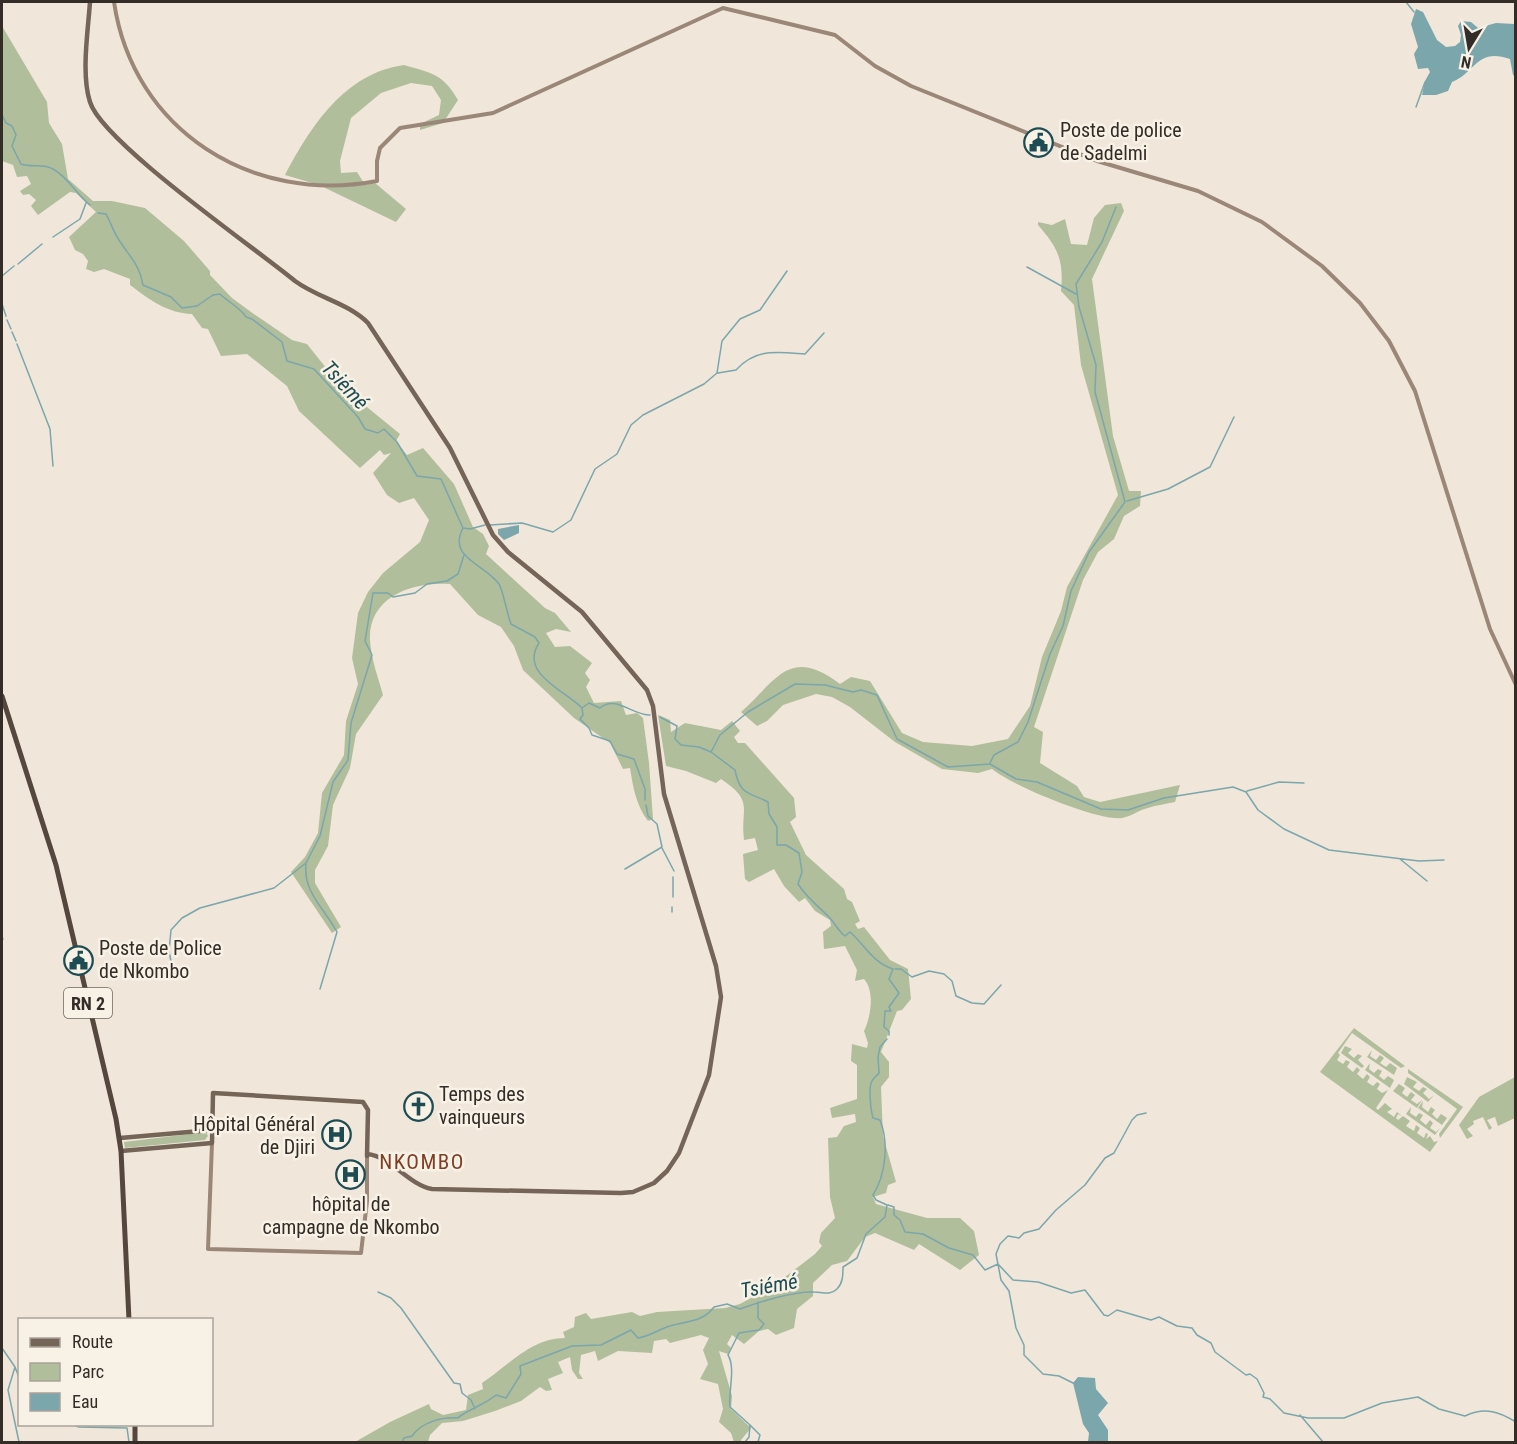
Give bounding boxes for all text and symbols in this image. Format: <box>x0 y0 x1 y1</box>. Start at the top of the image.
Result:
north arrow <box>1439 18 1499 78</box>
text: N <box>1460 52 1473 72</box>
place label: Poste de police de Sadelmi <box>1060 118 1182 165</box>
public building icon: Poste de police de Sadelmi <box>1023 126 1055 158</box>
water label: Tsiémé <box>317 356 374 415</box>
place label: Poste de Police de Nkombo <box>99 936 222 983</box>
public building icon: Poste de Police de Nkombo <box>62 944 94 976</box>
road number: RN 2 <box>64 988 112 1018</box>
place label: Temps des vainqueurs <box>439 1082 525 1129</box>
church icon: Temps des vainqueurs <box>402 1090 434 1122</box>
place label: Hôpital Général de Djiri <box>193 1112 315 1159</box>
hospital icon: Hôpital Général de Djiri <box>320 1119 352 1151</box>
district label: NKOMBO <box>379 1150 465 1174</box>
hospital icon: hôpital de campagne de Nkombo <box>335 1158 367 1190</box>
place label: hôpital de campagne de Nkombo <box>262 1192 440 1239</box>
water label: Tsiémé <box>738 1269 800 1303</box>
legend <box>18 1318 213 1426</box>
text: Route <box>72 1331 113 1352</box>
text: Parc <box>72 1361 104 1382</box>
text: Eau <box>72 1391 98 1412</box>

